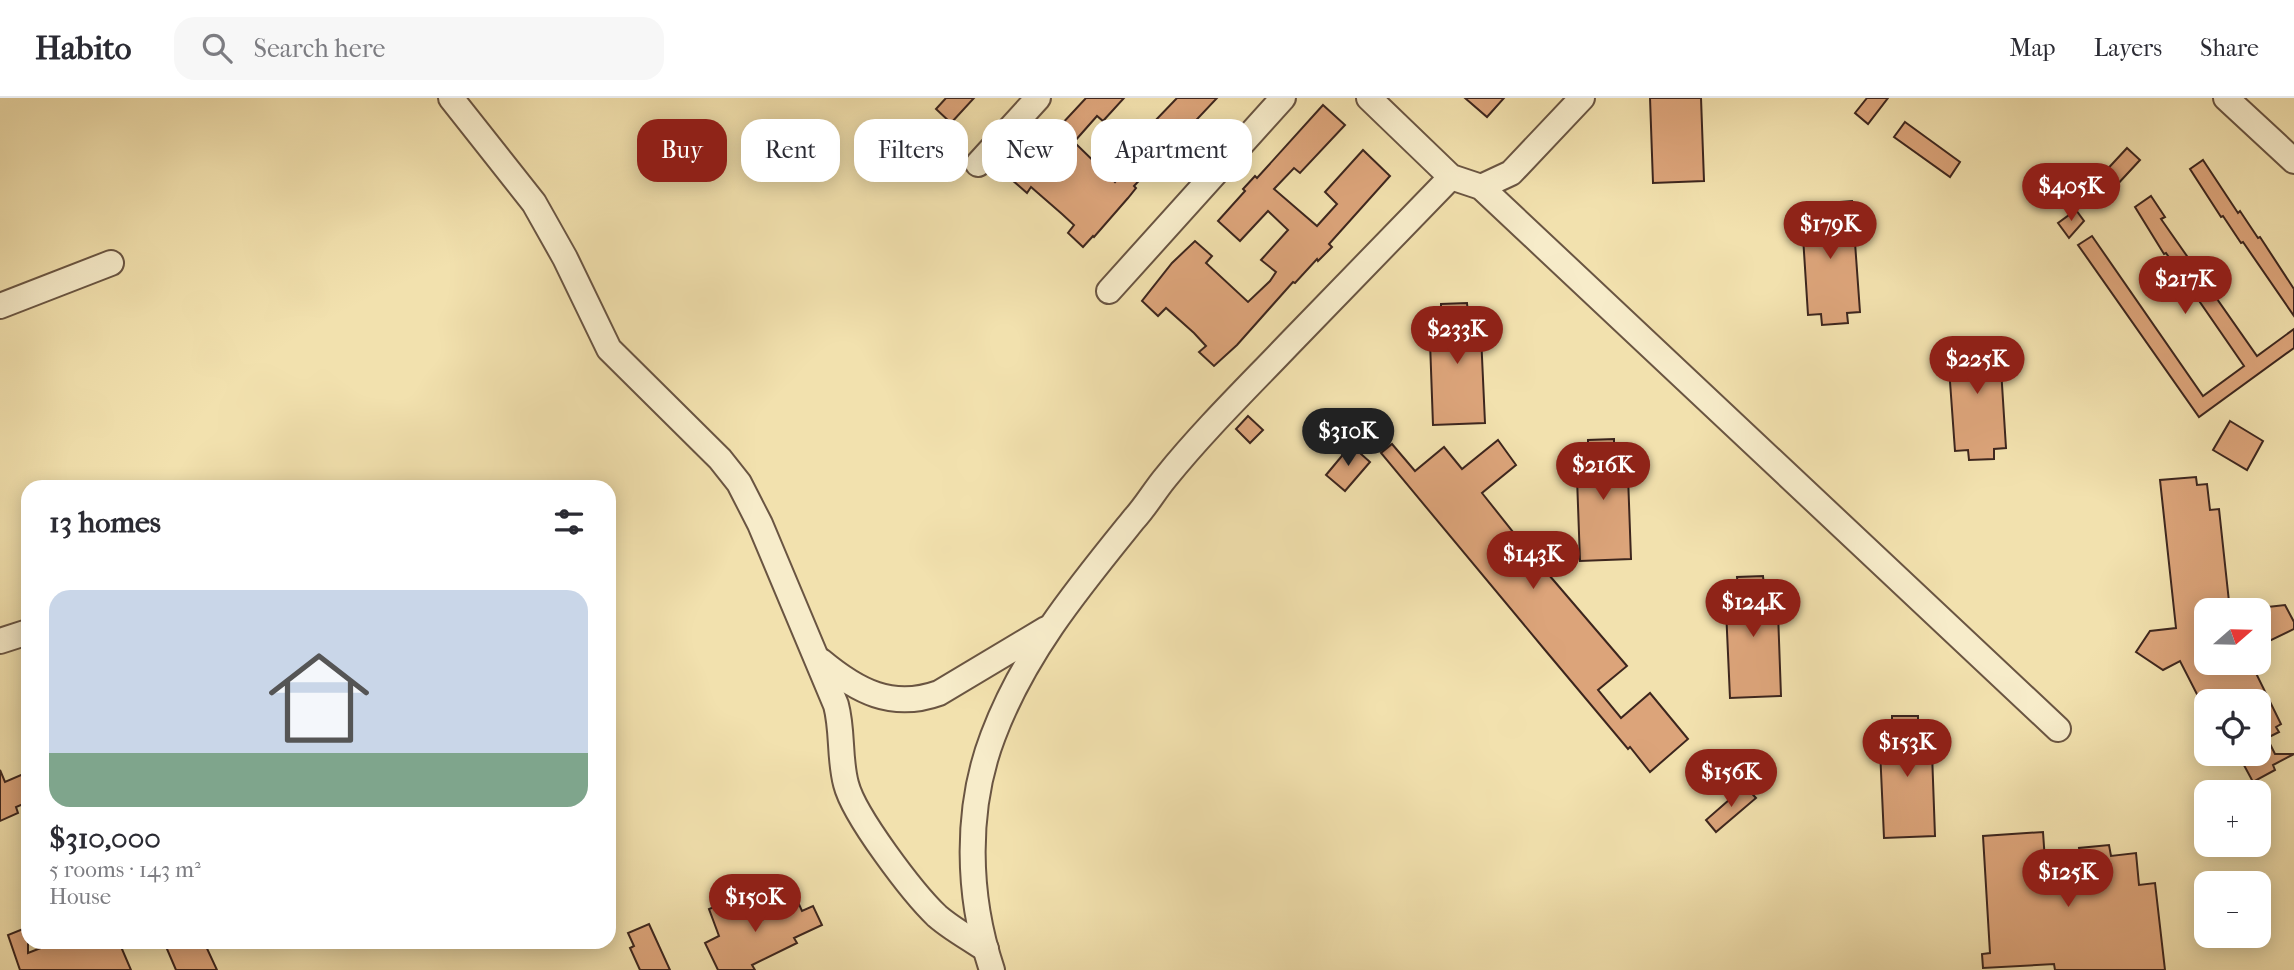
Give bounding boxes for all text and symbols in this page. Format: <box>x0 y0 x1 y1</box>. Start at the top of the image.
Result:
search box <box>174 17 664 80</box>
text: Habito <box>35 29 132 68</box>
icon: search <box>198 29 236 67</box>
text: Search here <box>254 33 385 64</box>
text: Map <box>2010 34 2056 62</box>
text: Layers <box>2094 34 2162 62</box>
text: Share <box>2200 34 2259 62</box>
chip: Buy <box>637 119 727 182</box>
chip: Rent <box>741 119 840 182</box>
chip: Filters <box>854 119 968 182</box>
chip: New <box>982 119 1077 182</box>
chip: Apartment <box>1091 119 1252 182</box>
pin: $405K <box>2022 164 2120 223</box>
text: $405K <box>2038 172 2104 199</box>
pin: $179K <box>1781 202 1879 261</box>
text: $179K <box>1800 210 1860 237</box>
pin: $217K <box>2136 256 2234 316</box>
text: $217K <box>2155 265 2215 292</box>
pin: $233K <box>1408 306 1506 366</box>
text: $233K <box>1427 315 1487 342</box>
pin: $225K <box>1928 336 2026 396</box>
text: $225K <box>1946 345 2008 372</box>
pin: $310K <box>1299 408 1397 468</box>
text: $310K <box>1318 417 1378 444</box>
pin: $216K <box>1554 442 1652 502</box>
text: $216K <box>1572 451 1634 478</box>
icon: filters <box>550 503 588 541</box>
text: 13 homes <box>49 505 161 540</box>
pin: $143K <box>1484 532 1582 591</box>
text: $143K <box>1503 540 1563 567</box>
pin: $124K <box>1704 580 1802 639</box>
text: $124K <box>1722 588 1785 615</box>
north arrow <box>2194 598 2272 676</box>
map controls <box>2194 598 2271 948</box>
icon: home <box>256 635 382 761</box>
button: locate <box>2194 689 2271 766</box>
pin: $153K <box>1858 720 1956 779</box>
text: $153K <box>1879 728 1935 755</box>
pin: $156K <box>1682 750 1780 809</box>
text: $156K <box>1701 758 1761 785</box>
button: + <box>2194 780 2271 857</box>
text: $310,000 <box>49 821 161 856</box>
pin: $125K <box>2019 850 2117 909</box>
text: 5 rooms · 143 m² <box>49 856 201 883</box>
text: $125K <box>2038 858 2098 885</box>
button: − <box>2194 871 2271 948</box>
pin: $150K <box>706 874 804 934</box>
text: House <box>49 883 111 910</box>
text: $150K <box>725 883 785 910</box>

